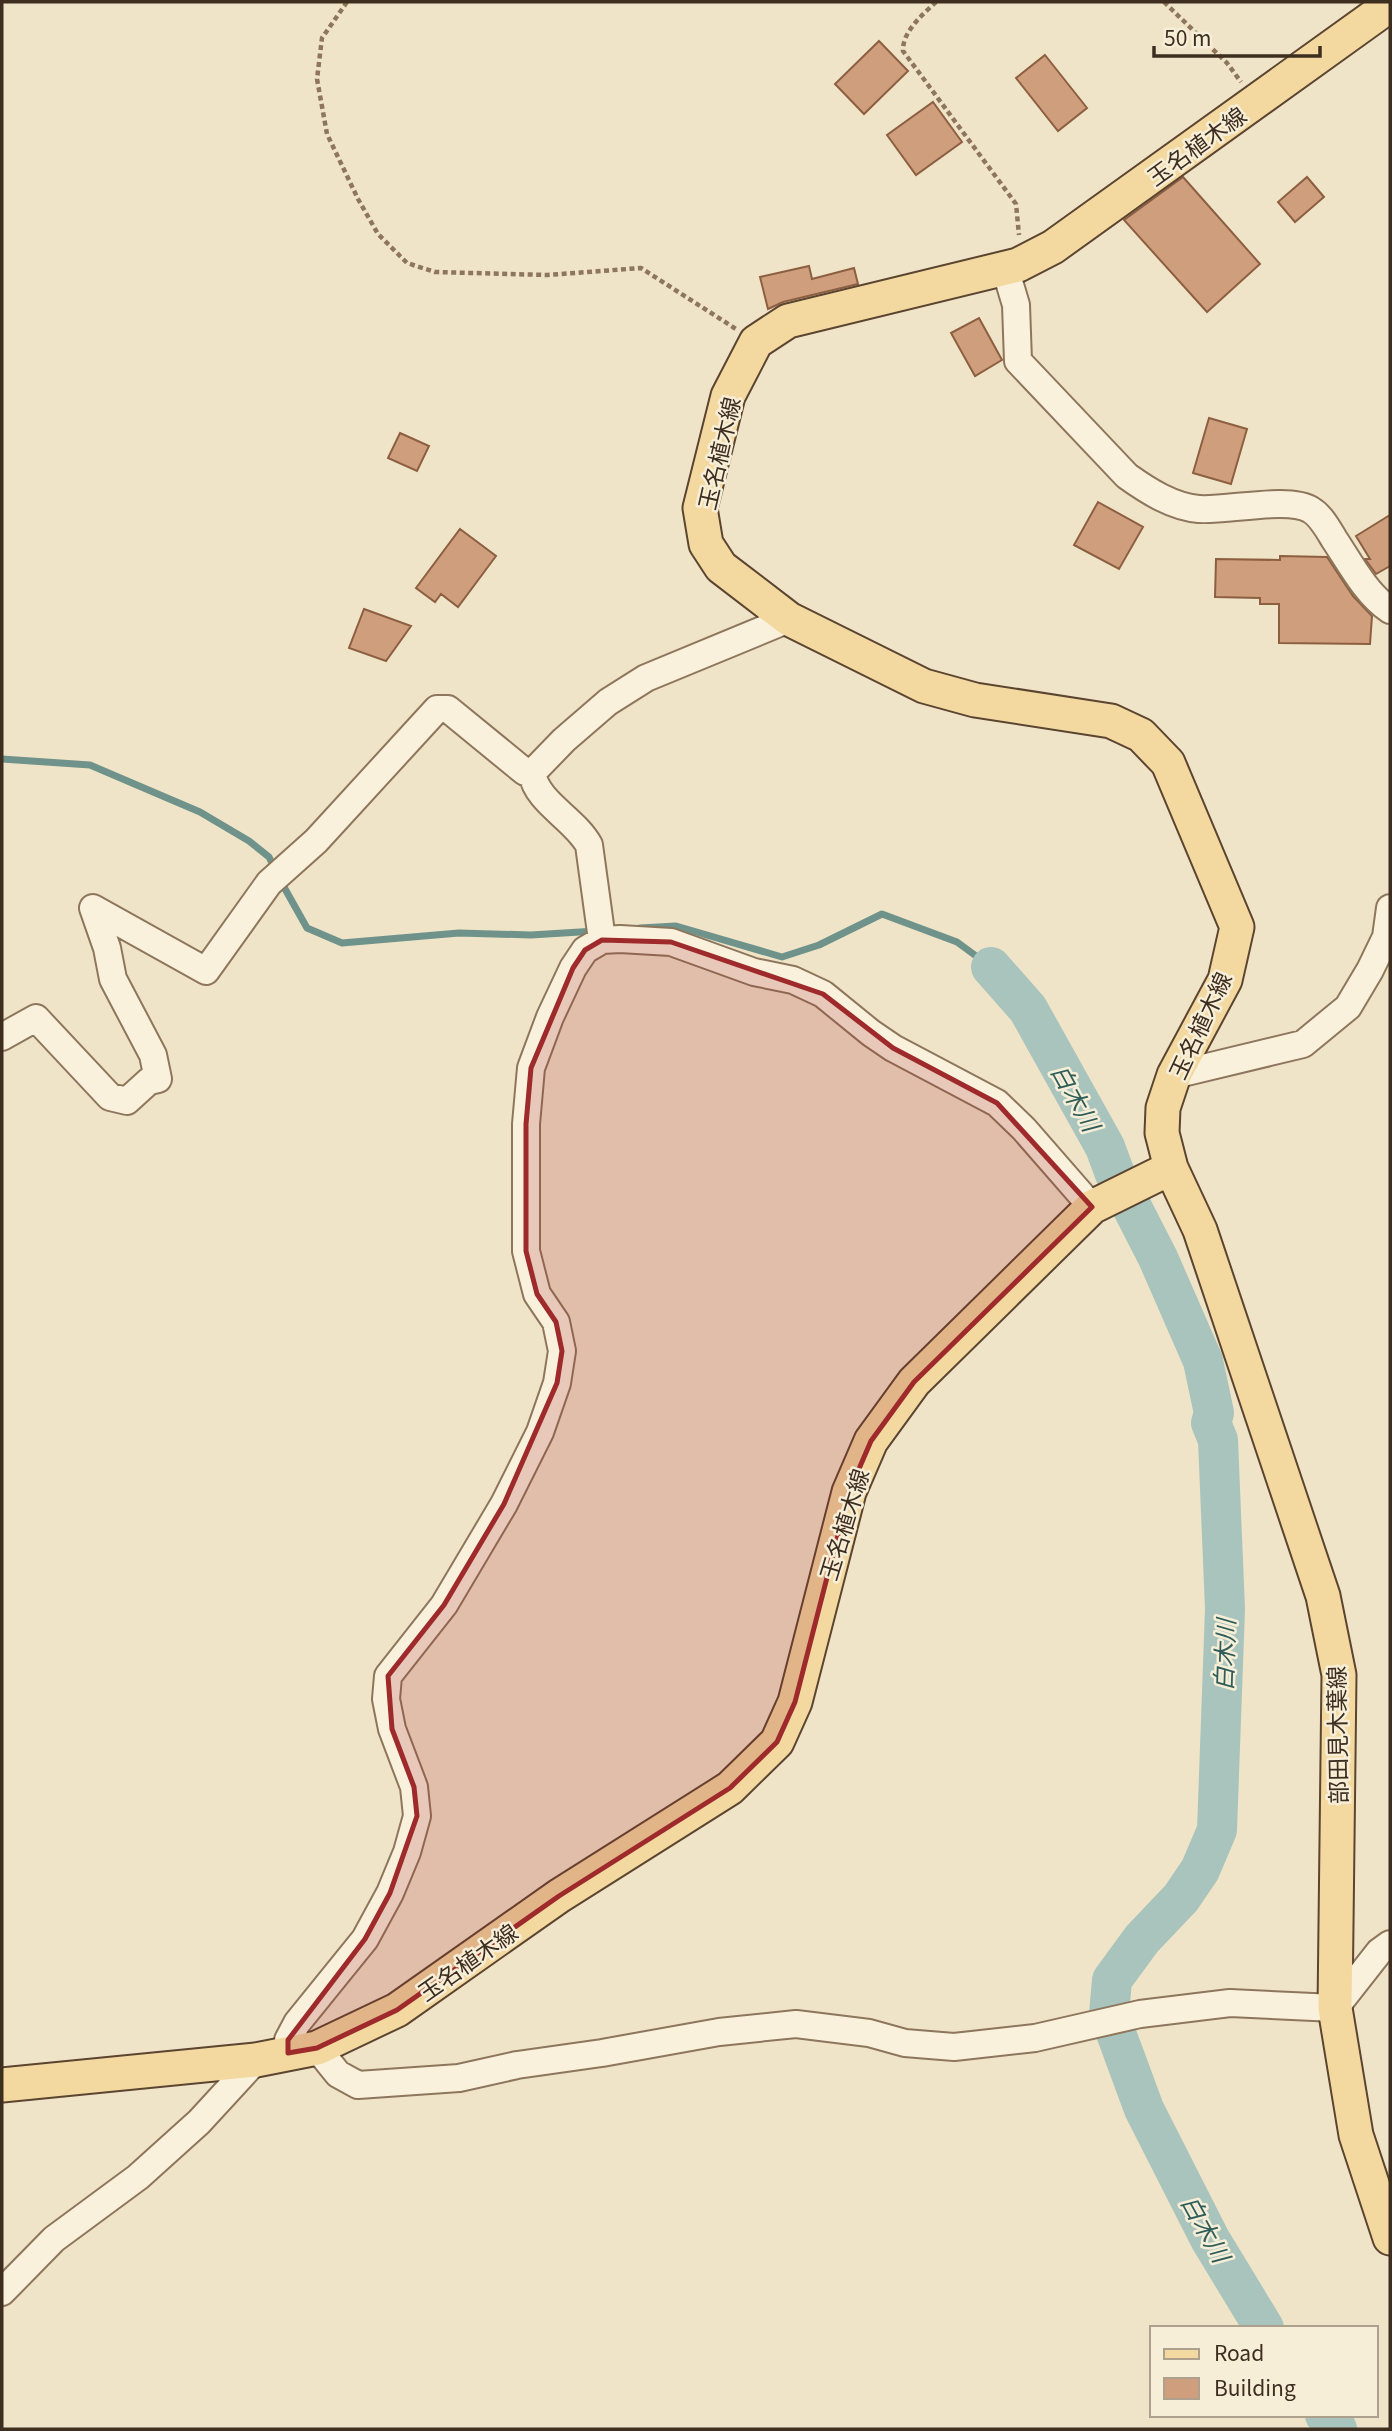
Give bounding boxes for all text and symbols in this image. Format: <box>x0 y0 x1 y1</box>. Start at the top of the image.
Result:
scale bar <box>1154 14 1320 58</box>
text: 50 m <box>1164 22 1211 52</box>
street label: 玉名植木線 <box>1139 97 1253 193</box>
street label: 玉名植木線 <box>689 393 747 513</box>
street label: 玉名植木線 <box>1159 966 1239 1084</box>
water label: 白木川 <box>1044 1057 1111 1140</box>
street label: 玉名植木線 <box>810 1464 876 1584</box>
water label: 白木川 <box>1204 1615 1242 1692</box>
street label: 部田見木葉線 <box>1318 1666 1354 1804</box>
street label: 玉名植木線 <box>410 1914 524 2008</box>
water label: 白木川 <box>1174 2188 1241 2271</box>
legend <box>1150 2326 1378 2417</box>
text: Road <box>1214 2337 1264 2367</box>
text: Building <box>1214 2372 1296 2402</box>

